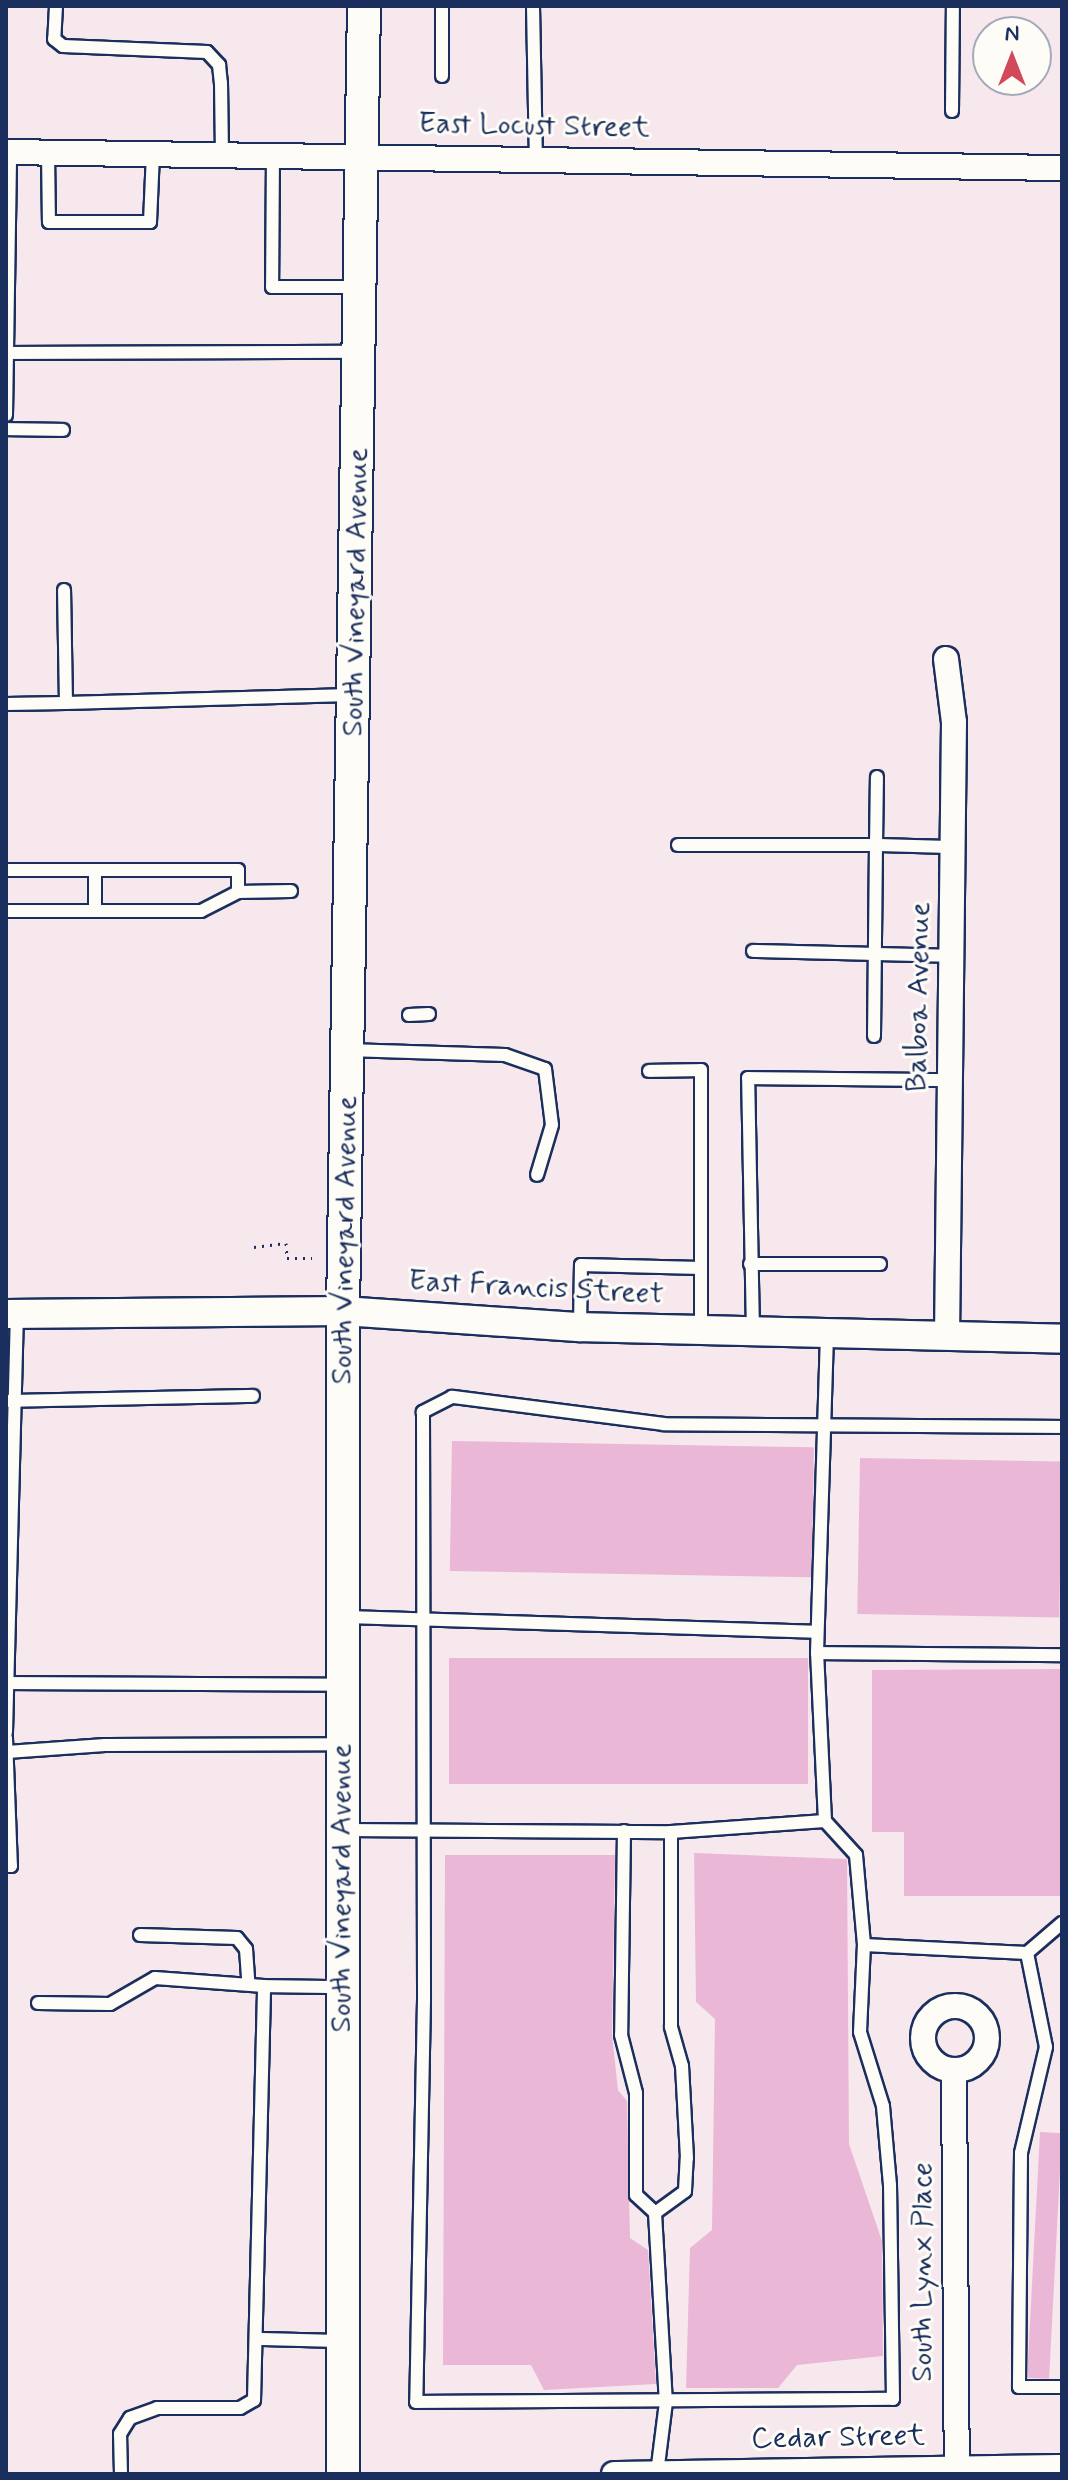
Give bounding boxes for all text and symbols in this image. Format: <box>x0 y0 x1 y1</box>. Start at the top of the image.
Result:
north arrow <box>972 16 1052 96</box>
text: N <box>1005 20 1019 48</box>
street label: East Locust Street <box>418 106 650 146</box>
street label: South Vineyard Avenue <box>335 446 377 738</box>
street label: Balboa Avenue <box>899 902 939 1092</box>
street label: South Vineyard Avenue <box>324 1094 366 1386</box>
street label: East Francis Street <box>408 1263 664 1313</box>
street label: South Vineyard Avenue <box>324 1743 360 2033</box>
street label: South Lynx Place <box>905 2162 941 2382</box>
street label: Cedar Street <box>751 2418 925 2458</box>

